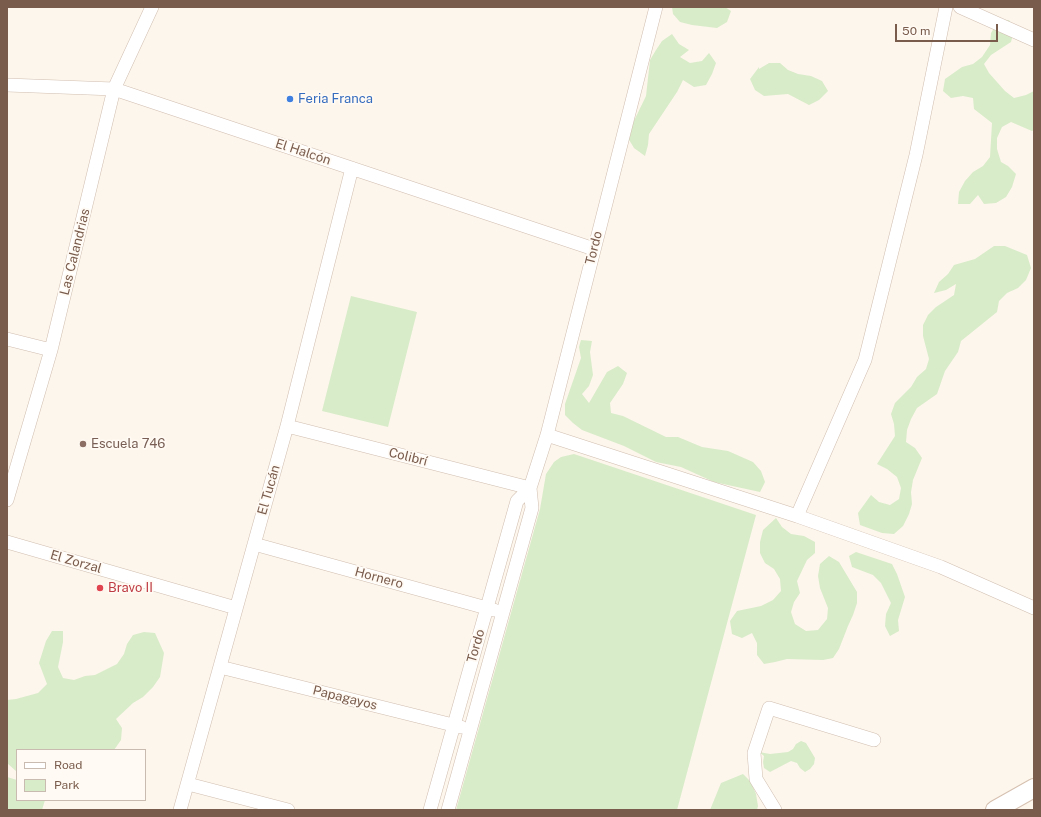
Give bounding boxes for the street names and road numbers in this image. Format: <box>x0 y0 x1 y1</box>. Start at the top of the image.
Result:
street label: El Halcón <box>273 136 333 168</box>
street label: Las Calandrias <box>57 207 93 297</box>
street label: Tordo <box>582 229 606 267</box>
street label: Colibrí <box>387 445 429 469</box>
street label: El Tucán <box>254 463 284 517</box>
street label: El Zorzal <box>48 547 104 577</box>
street label: Hornero <box>353 564 405 592</box>
street label: Tordo <box>464 627 488 665</box>
street label: Papagayos <box>311 682 379 714</box>

